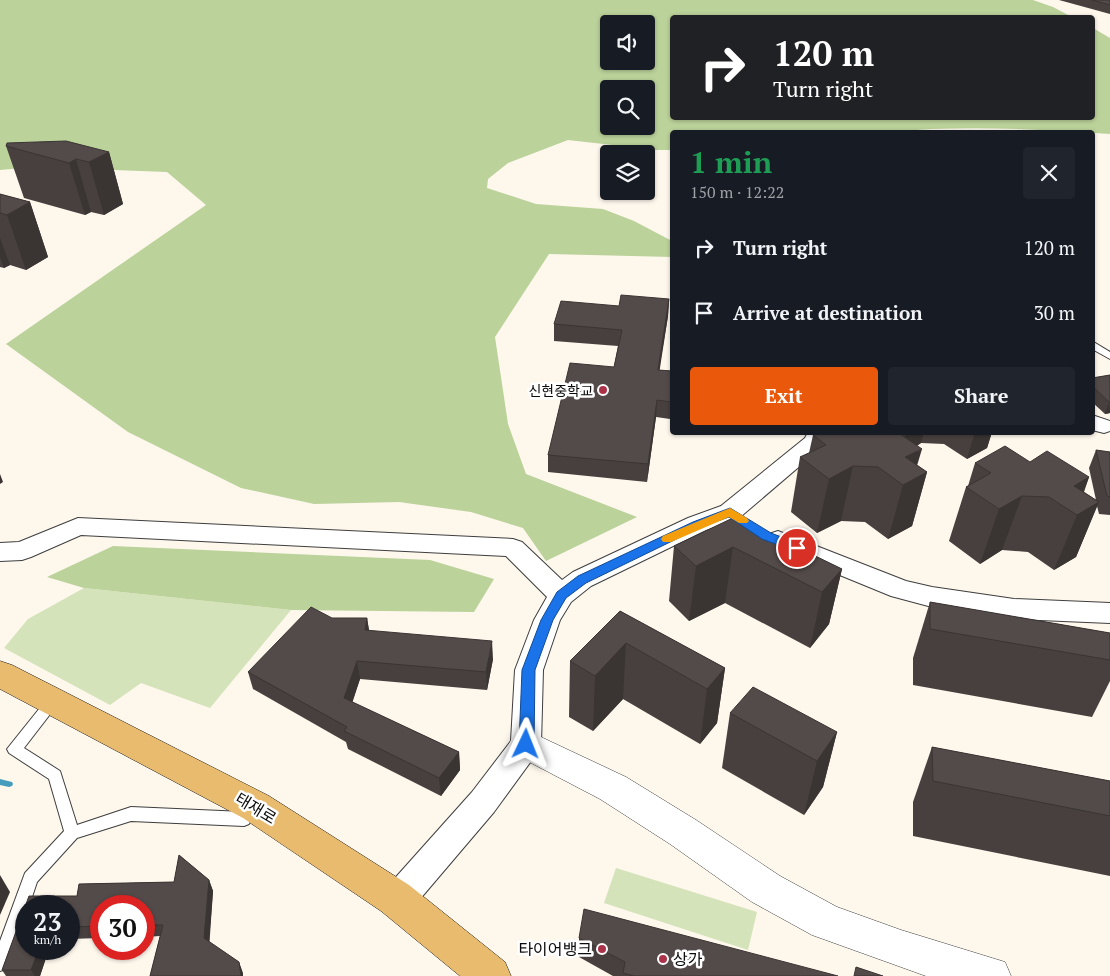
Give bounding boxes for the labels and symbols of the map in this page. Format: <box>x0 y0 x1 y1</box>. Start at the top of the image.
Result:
place label: 신현중학교 <box>529 381 593 400</box>
marker: 신현중학교 <box>597 384 609 396</box>
pin <box>776 527 818 569</box>
position arrow <box>499 717 551 769</box>
street label: 태재로 <box>231 787 281 829</box>
speed limit sign: 30 <box>90 895 155 960</box>
place label: 타이어뱅크 <box>518 938 592 960</box>
marker: 타이어뱅크 <box>596 943 608 955</box>
place label: 상가 <box>673 948 703 970</box>
marker: 상가 <box>657 953 669 965</box>

